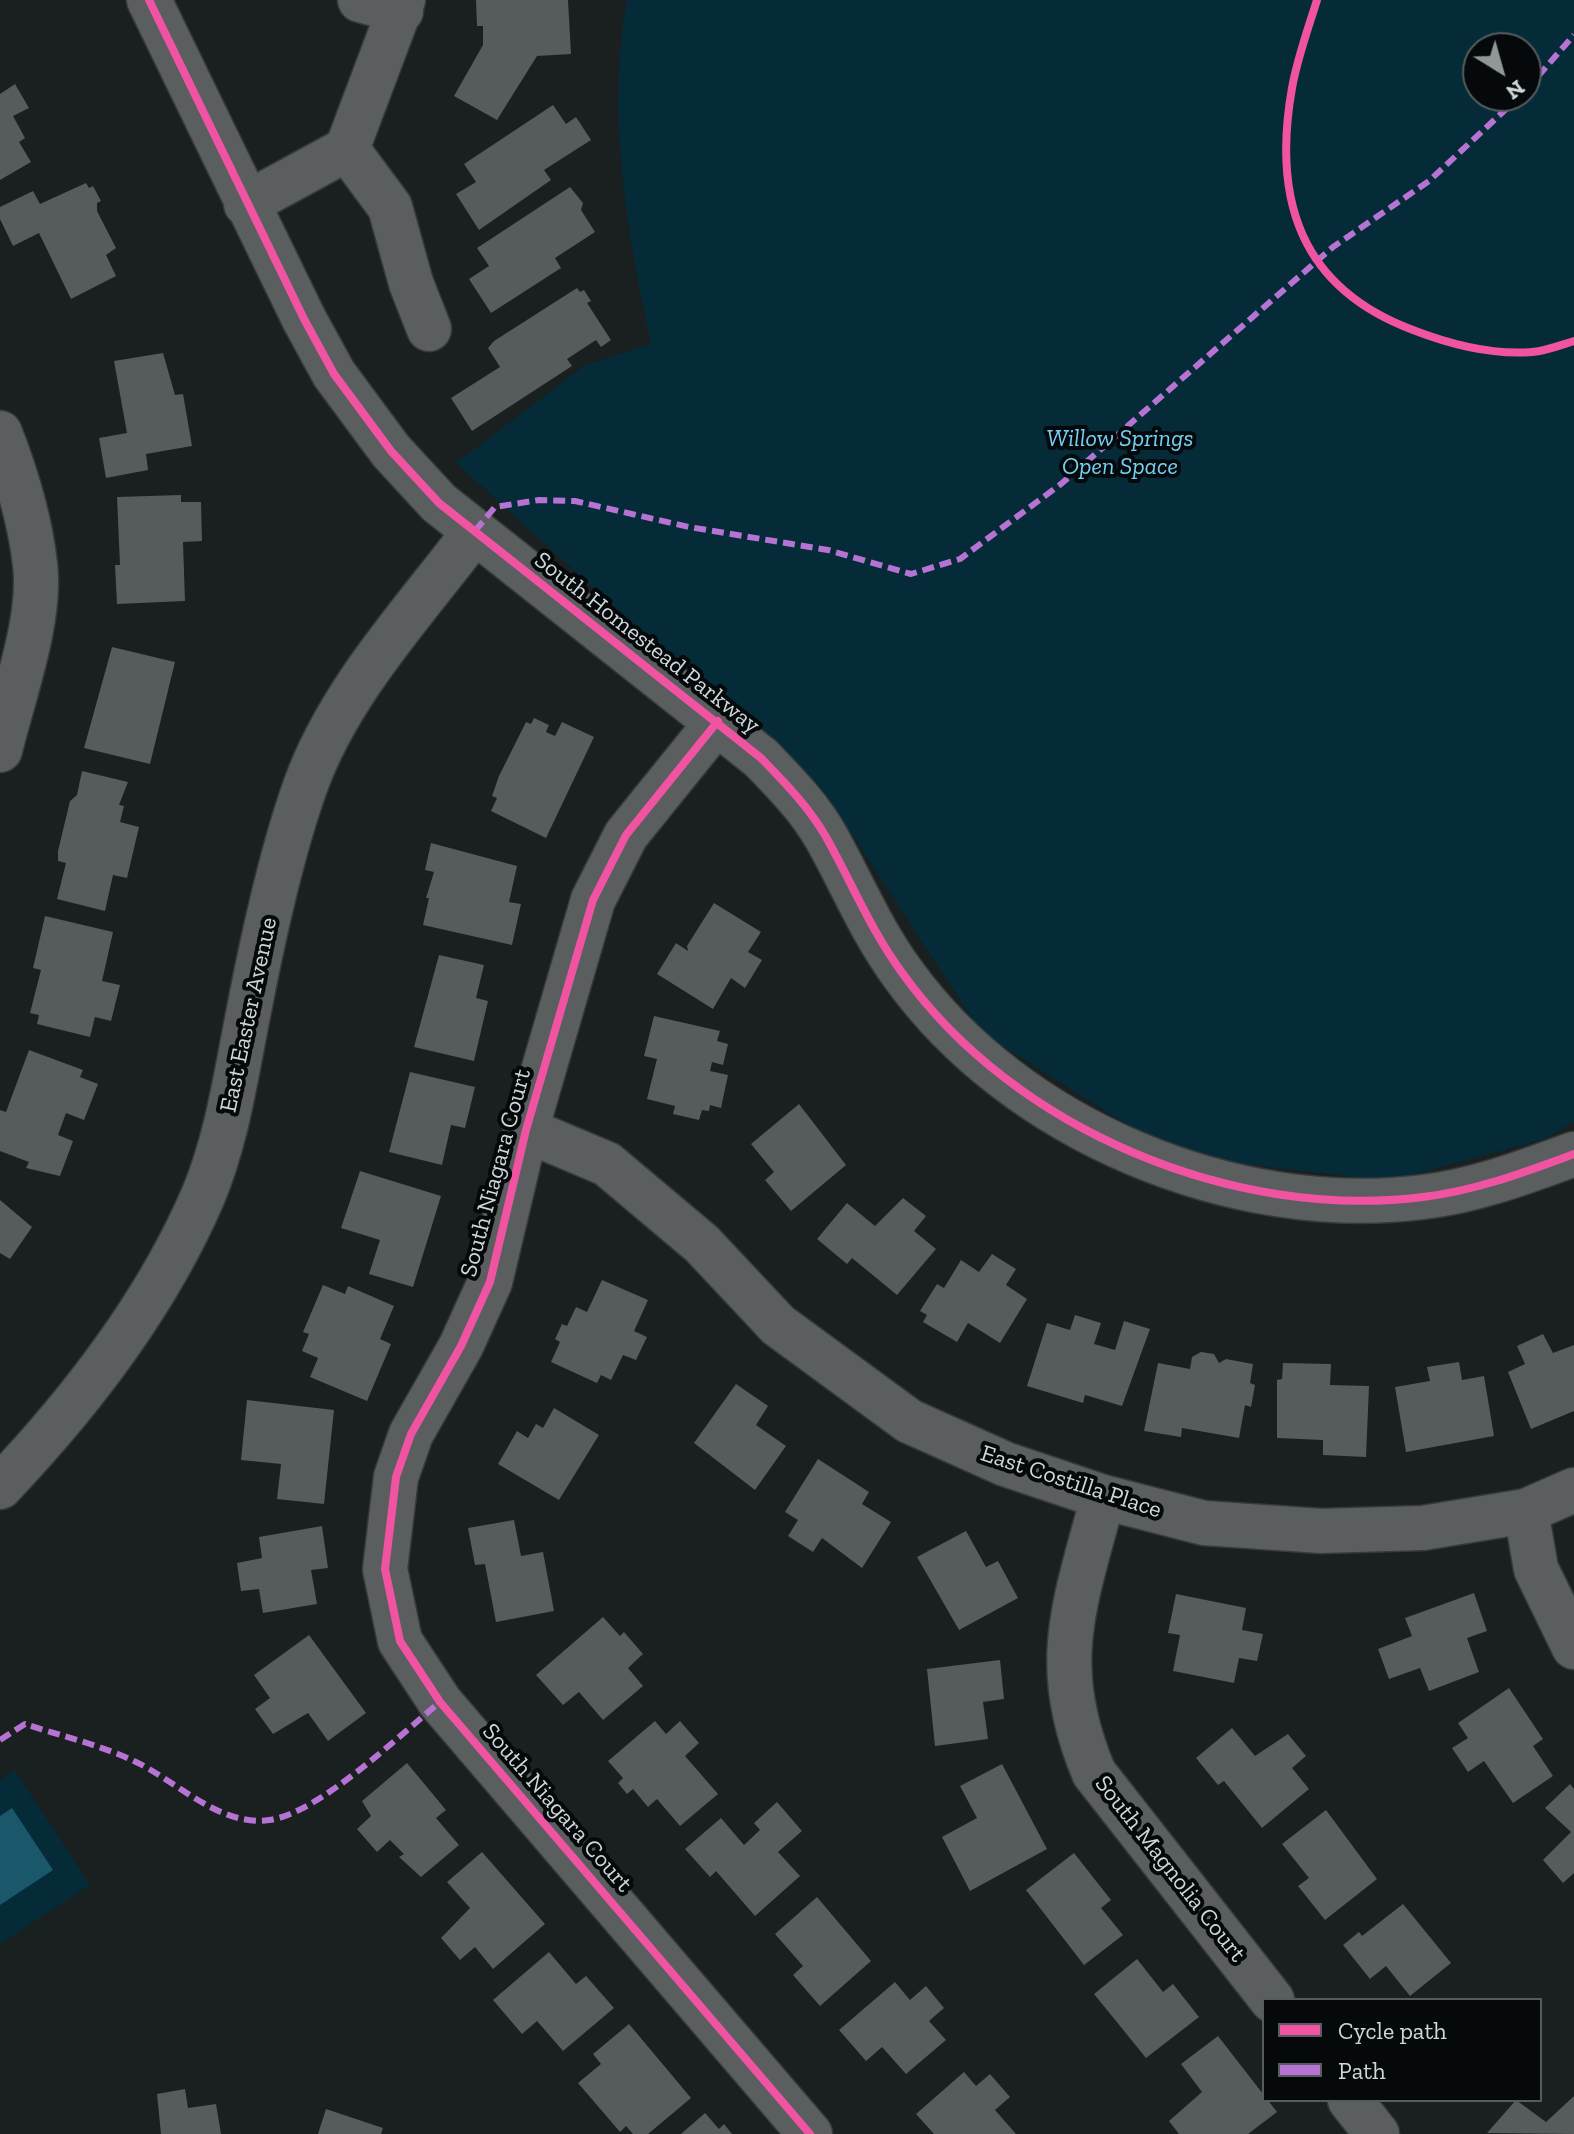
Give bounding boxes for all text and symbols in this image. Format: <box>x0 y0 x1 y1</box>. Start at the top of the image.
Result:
north arrow <box>1462 32 1542 112</box>
text: N <box>1501 74 1530 106</box>
park label: Willow Springs Open Space <box>1046 425 1194 481</box>
street label: South Homestead Parkway <box>528 546 766 740</box>
street label: East Easter Avenue <box>214 915 284 1115</box>
street label: South Niagara Court <box>454 1066 538 1280</box>
street label: East Costilla Place <box>977 1439 1165 1525</box>
street label: South Niagara Court <box>476 1718 638 1898</box>
street label: South Magnolia Court <box>1088 1770 1252 1968</box>
legend <box>1262 1998 1542 2102</box>
text: Cycle path <box>1338 2016 1447 2045</box>
text: Path <box>1338 2056 1386 2085</box>

